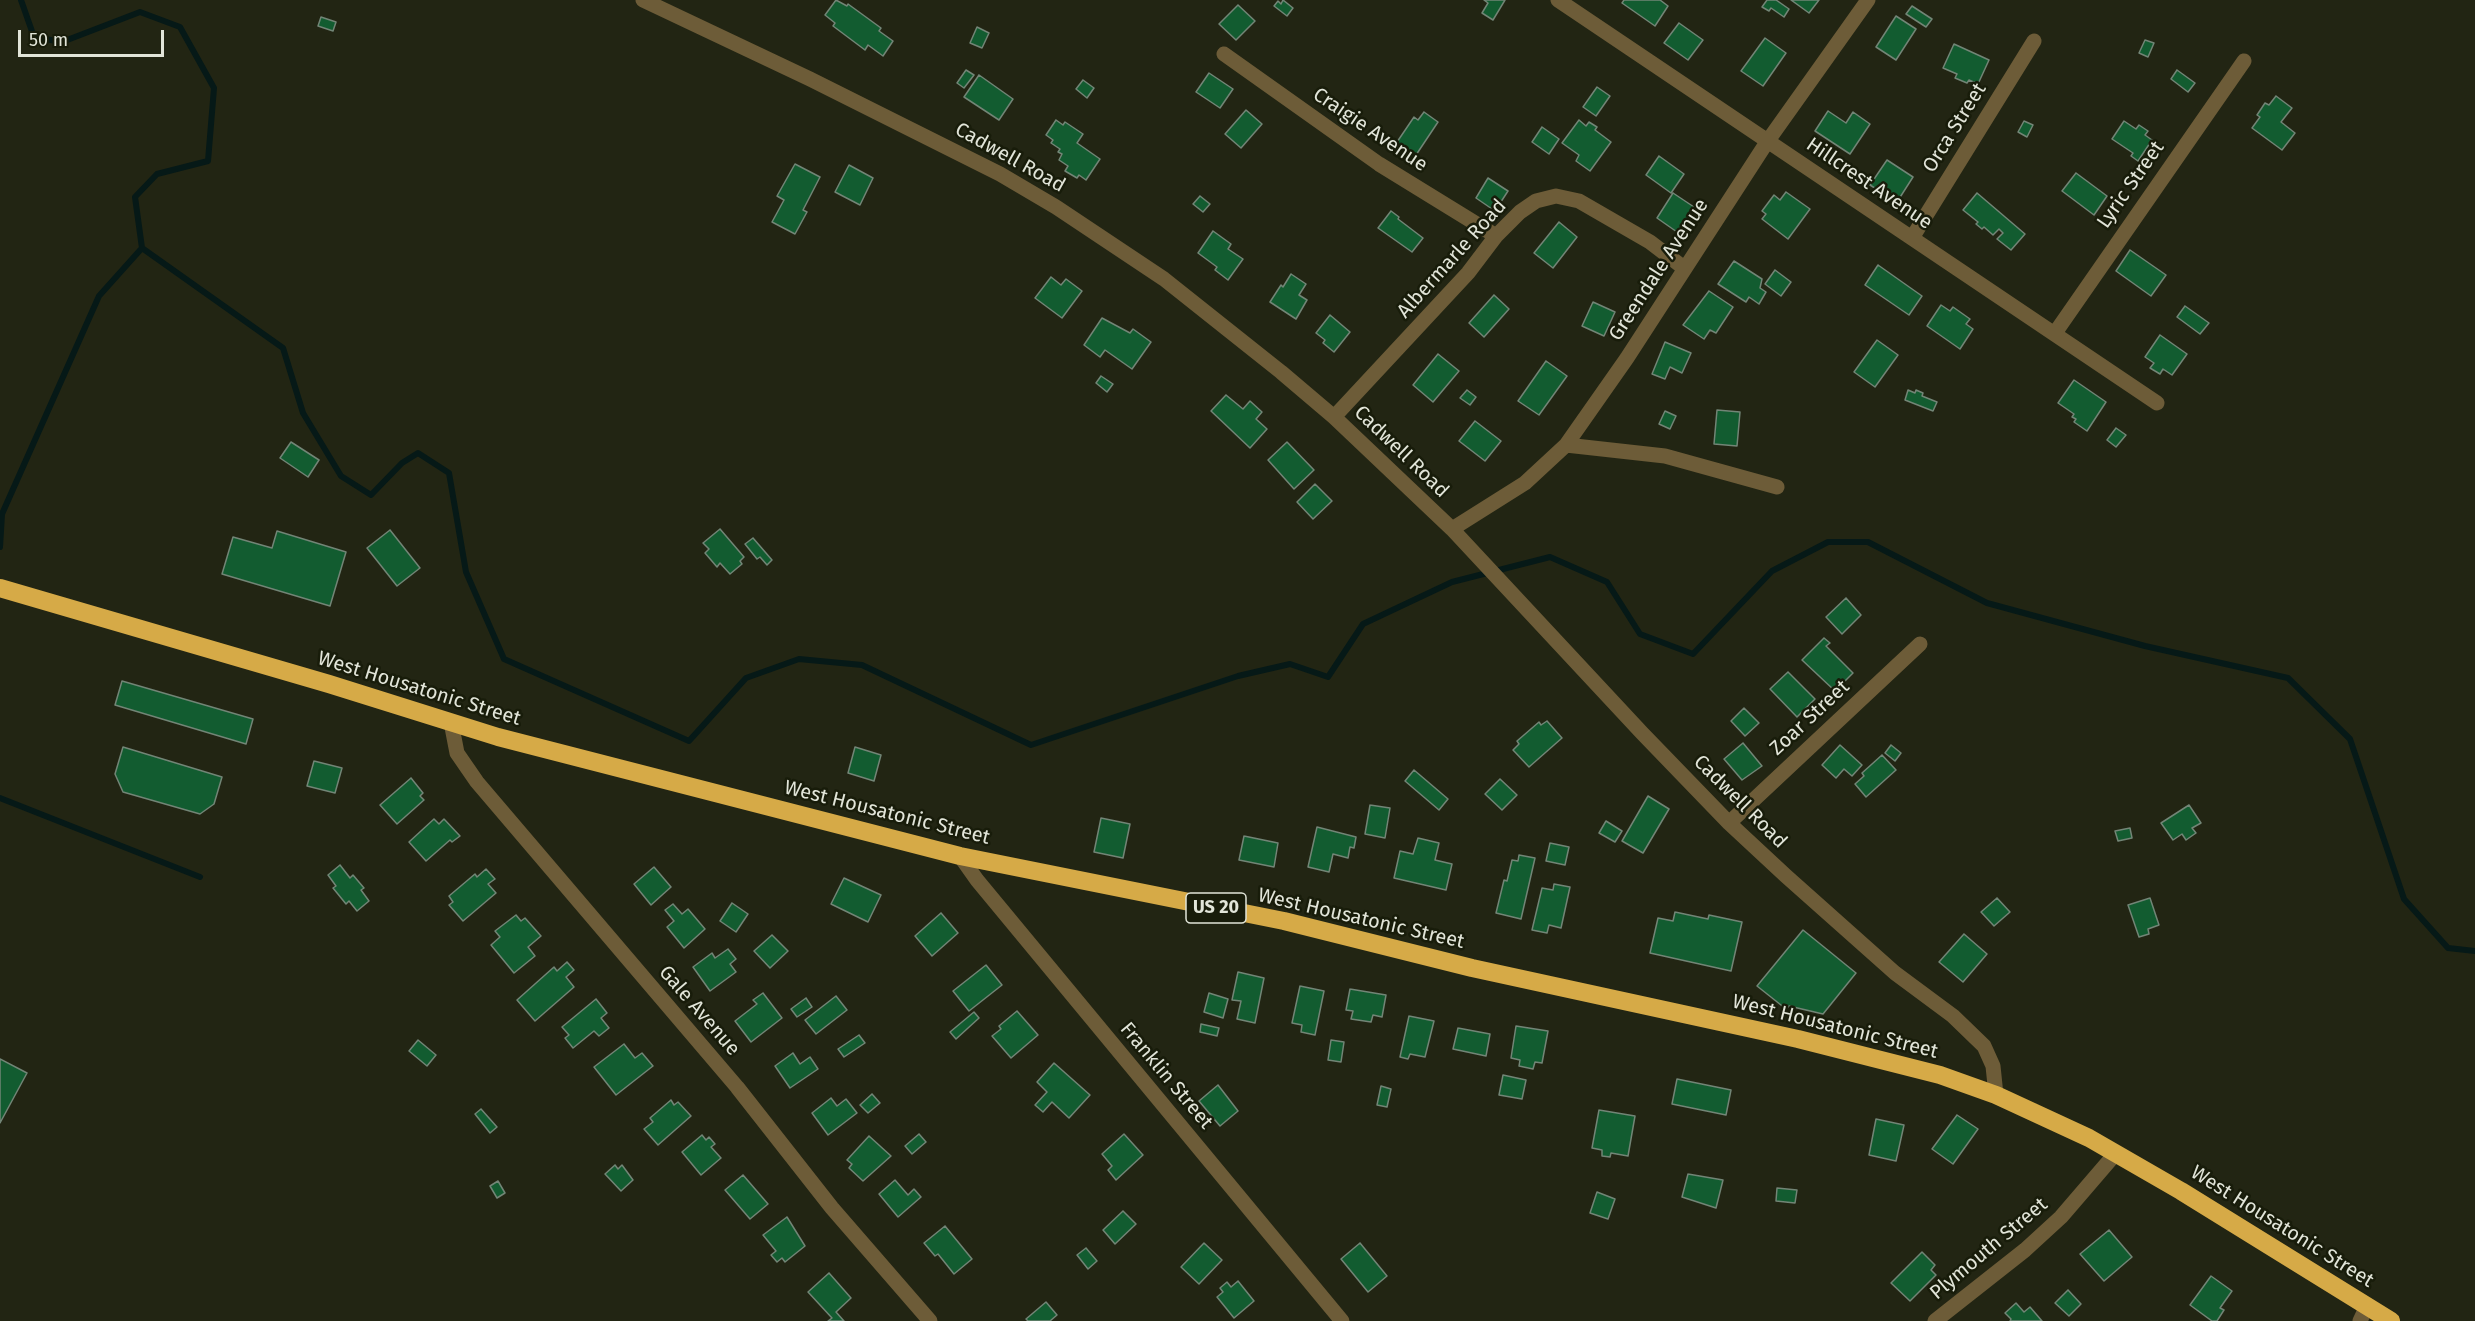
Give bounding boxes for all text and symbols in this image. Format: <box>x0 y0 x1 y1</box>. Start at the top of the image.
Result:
scale bar <box>21 18 166 56</box>
text: 50 m <box>29 29 68 51</box>
street label: Orca Street <box>1918 79 1992 177</box>
street label: Craigie Avenue <box>1308 83 1432 177</box>
street label: Cadwell Road <box>951 118 1069 198</box>
street label: Hillcrest Avenue <box>1801 133 1937 235</box>
street label: Lyric Street <box>2092 137 2170 233</box>
street label: Albermarle Road <box>1392 195 1512 323</box>
street label: Greendale Avenue <box>1604 195 1714 345</box>
street label: Cadwell Road <box>1349 401 1453 503</box>
street label: West Housatonic Street <box>315 647 523 731</box>
street label: Zoar Street <box>1765 675 1855 761</box>
street label: Cadwell Road <box>1688 750 1792 854</box>
street label: West Housatonic Street <box>782 776 992 850</box>
street label: West Housatonic Street <box>1255 884 1467 954</box>
road number: US 20 <box>1186 893 1246 923</box>
street label: Gale Avenue <box>653 961 745 1061</box>
street label: West Housatonic Street <box>1730 990 1940 1064</box>
street label: Franklin Street <box>1114 1018 1218 1134</box>
street label: West Housatonic Street <box>2186 1161 2378 1293</box>
street label: Plymouth Street <box>1925 1193 2053 1305</box>

